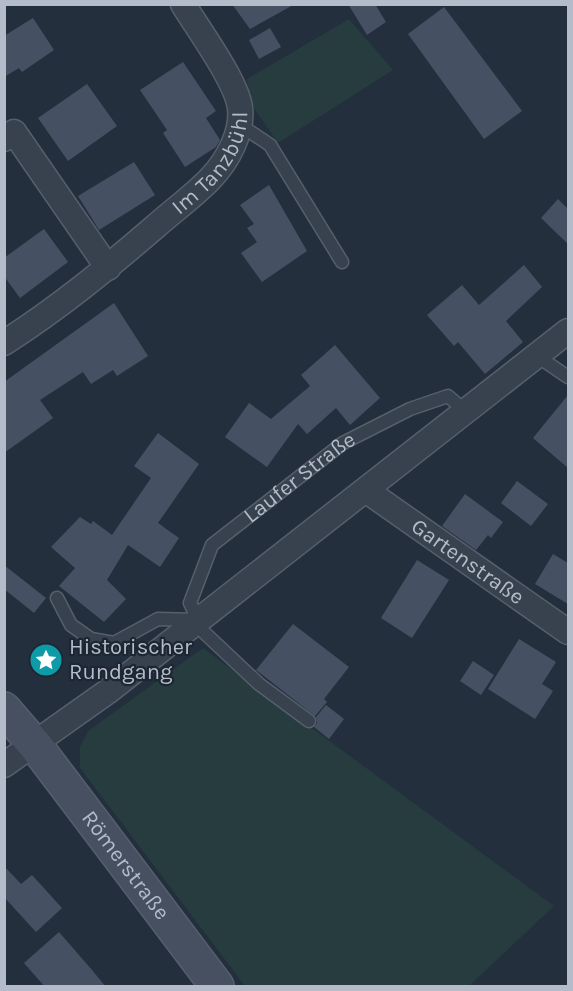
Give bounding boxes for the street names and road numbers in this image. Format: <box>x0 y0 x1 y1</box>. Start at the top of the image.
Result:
street label: Im Tanzbühl <box>167 111 253 220</box>
street label: Laufer Straße <box>239 426 360 528</box>
street label: Gartenstraße <box>406 513 529 610</box>
street label: Römerstraße <box>76 805 175 925</box>

